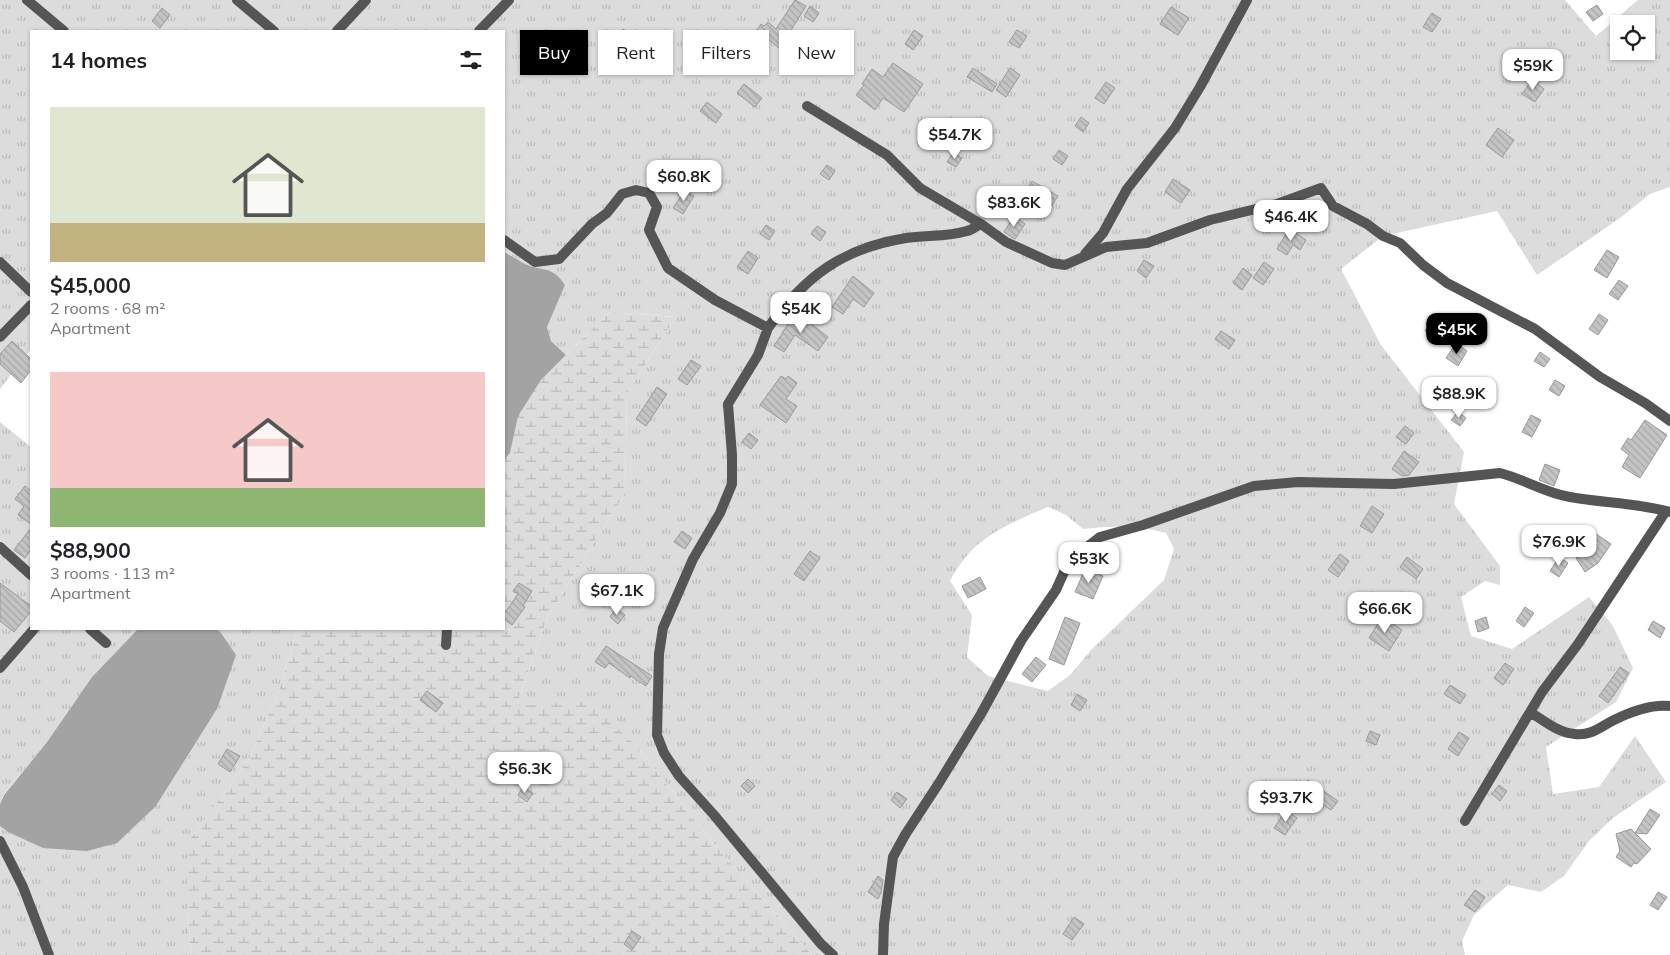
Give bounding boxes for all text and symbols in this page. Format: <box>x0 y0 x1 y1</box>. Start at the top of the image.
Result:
map controls <box>1610 15 1655 60</box>
button: locate <box>1610 15 1655 60</box>
chip: Buy <box>520 30 588 75</box>
chip: Rent <box>598 30 673 75</box>
chip: Filters <box>683 30 769 75</box>
chip: New <box>779 30 854 75</box>
icon: filters <box>457 46 485 74</box>
text: 14 homes <box>50 47 147 73</box>
pin: $59K <box>1503 48 1563 91</box>
text: $59K <box>1513 55 1553 75</box>
pin: $54.7K <box>914 118 996 160</box>
text: $54.7K <box>928 124 982 144</box>
icon: home <box>223 140 313 230</box>
pin: $60.8K <box>643 160 725 202</box>
text: $60.8K <box>657 166 711 186</box>
pin: $83.6K <box>973 186 1055 228</box>
text: $83.6K <box>987 192 1041 212</box>
pin: $46.4K <box>1250 200 1332 242</box>
text: $46.4K <box>1264 206 1318 226</box>
text: $45,000 <box>50 272 131 298</box>
pin: $54K <box>771 292 831 334</box>
text: 2 rooms · 68 m² <box>50 298 165 318</box>
text: $54K <box>781 298 821 318</box>
pin: $45K <box>1427 312 1487 355</box>
text: Apartment <box>50 318 131 338</box>
text: $45K <box>1437 319 1477 339</box>
pin: $88.9K <box>1418 376 1500 419</box>
text: $88.9K <box>1432 383 1486 403</box>
icon: home <box>223 405 313 495</box>
pin: $76.9K <box>1518 524 1600 567</box>
text: $76.9K <box>1532 531 1586 551</box>
text: $88,900 <box>50 537 131 563</box>
pin: $53K <box>1059 542 1119 584</box>
text: $53K <box>1069 548 1109 568</box>
text: 3 rooms · 113 m² <box>50 563 175 583</box>
pin: $67.1K <box>576 574 658 616</box>
text: $67.1K <box>590 580 644 600</box>
text: Apartment <box>50 583 131 603</box>
pin: $66.6K <box>1344 592 1426 634</box>
text: $66.6K <box>1358 598 1412 618</box>
pin: $56.3K <box>484 752 566 794</box>
text: $56.3K <box>498 758 552 778</box>
pin: $93.7K <box>1245 780 1327 823</box>
text: $93.7K <box>1259 787 1313 807</box>

